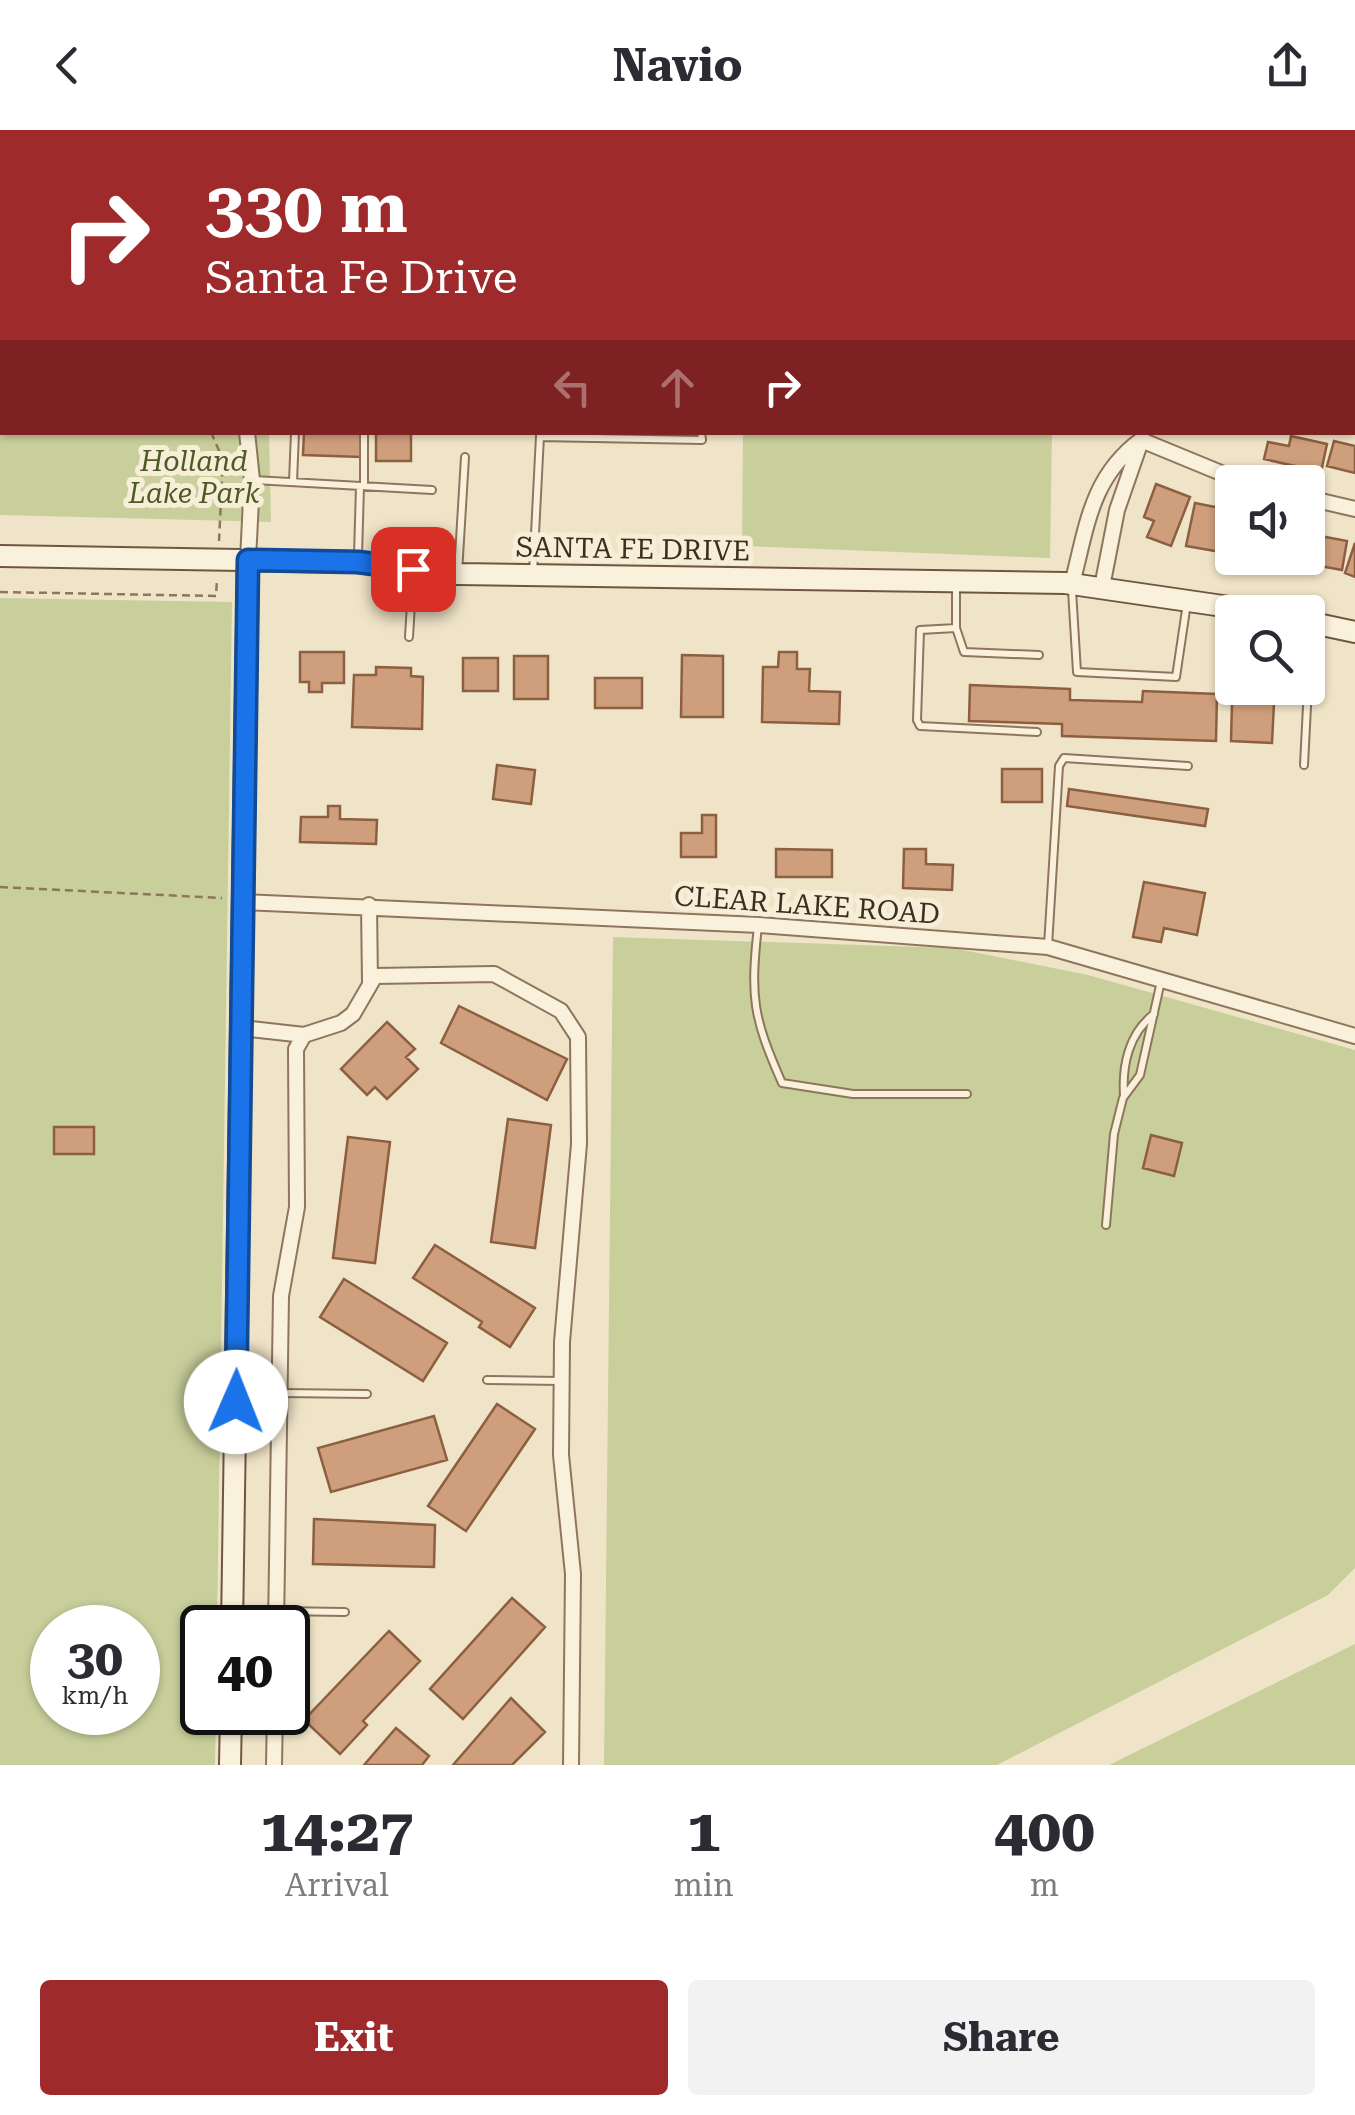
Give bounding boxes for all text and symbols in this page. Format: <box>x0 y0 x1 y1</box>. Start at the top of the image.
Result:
icon: back <box>40 38 95 93</box>
icon: share <box>1260 38 1315 93</box>
text: Navio <box>612 39 743 92</box>
text: 330 m <box>205 167 408 249</box>
icon: right <box>40 170 170 300</box>
text: Santa Fe Drive <box>205 251 518 304</box>
icon: left <box>545 360 600 415</box>
icon: ahead <box>650 360 705 415</box>
icon: right <box>755 360 810 415</box>
park label: Holland Lake Park <box>127 445 260 510</box>
map controls <box>1215 465 1325 705</box>
button: sound <box>1215 465 1325 575</box>
pin <box>371 527 456 612</box>
street label: SANTA FE DRIVE <box>515 530 751 568</box>
icon: arrive <box>386 542 441 597</box>
button: search <box>1215 595 1325 705</box>
street label: CLEAR LAKE ROAD <box>673 879 941 931</box>
position arrow <box>184 1350 288 1454</box>
speed limit sign: 40 <box>180 1605 310 1735</box>
text: 30 <box>67 1629 123 1687</box>
text: km/h <box>62 1681 128 1710</box>
text: 14:27 <box>260 1795 413 1866</box>
text: 1 <box>687 1795 720 1866</box>
text: 400 <box>994 1795 1095 1866</box>
text: Arrival <box>285 1866 389 1904</box>
text: min <box>674 1866 734 1904</box>
text: m <box>1030 1866 1059 1904</box>
button: Exit <box>40 1980 668 2095</box>
button: Share <box>688 1980 1315 2095</box>

